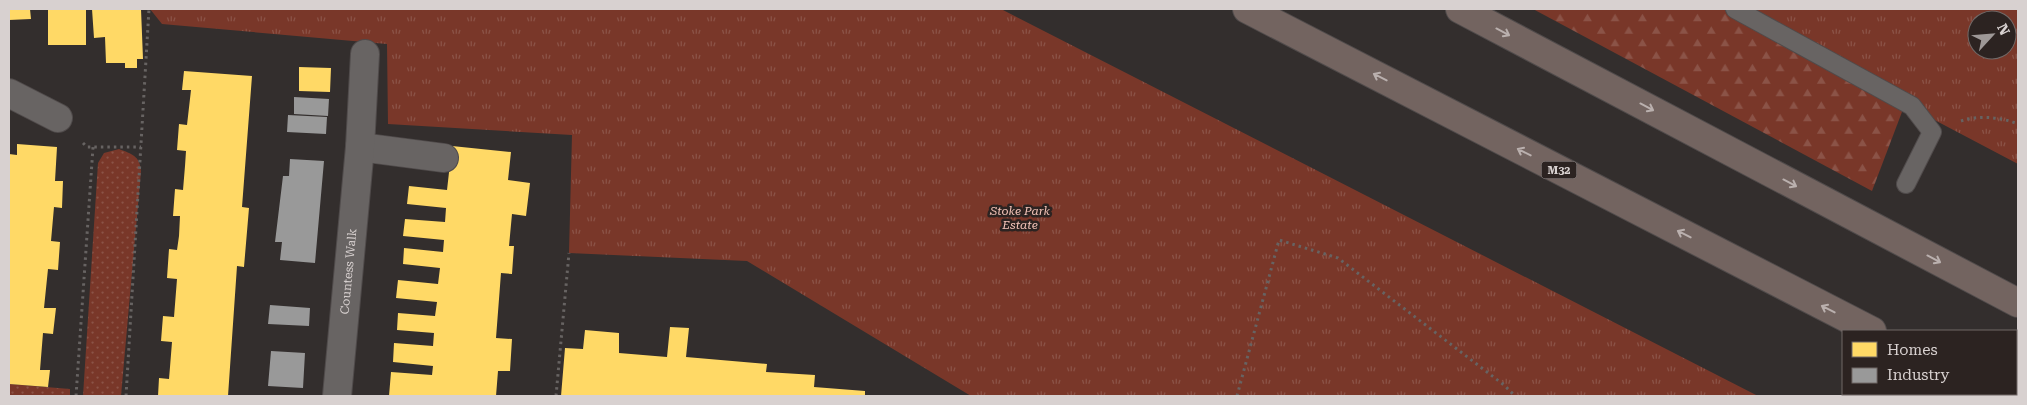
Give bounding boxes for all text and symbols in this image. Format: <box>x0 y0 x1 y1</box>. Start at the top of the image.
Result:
north arrow <box>1967 10 2017 60</box>
text: N <box>1994 21 2013 38</box>
one-way arrow <box>1495 27 1510 37</box>
one-way arrow <box>1372 72 1387 82</box>
one-way arrow <box>1639 102 1654 112</box>
one-way arrow <box>1517 147 1532 156</box>
road number: M32 <box>1542 162 1576 178</box>
one-way arrow <box>1783 178 1798 188</box>
park label: Stoke Park Estate <box>989 204 1051 232</box>
street label: Countess Walk <box>338 228 359 315</box>
one-way arrow <box>1677 229 1692 238</box>
one-way arrow <box>1926 255 1941 264</box>
one-way arrow <box>1821 304 1836 314</box>
legend <box>1842 330 2017 395</box>
text: Homes <box>1887 341 1938 359</box>
text: Industry <box>1887 366 1949 384</box>

